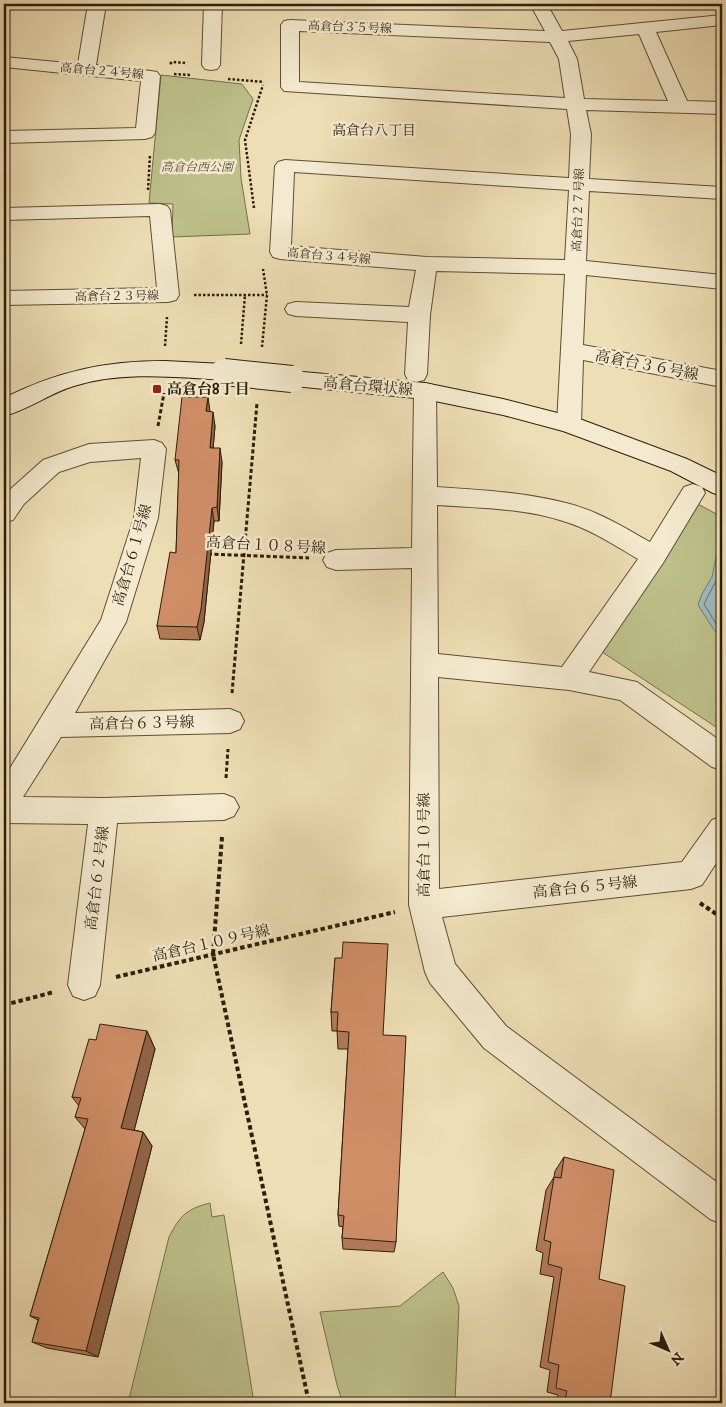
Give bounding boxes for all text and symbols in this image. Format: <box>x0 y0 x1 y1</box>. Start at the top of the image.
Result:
street label: 高倉台３５号線 <box>308 19 392 36</box>
street label: 高倉台２４号線 <box>59 60 144 83</box>
district label: 高倉台八丁目 <box>332 122 416 140</box>
park label: 高倉台西公園 <box>161 160 235 175</box>
street label: 高倉台２７号線 <box>570 168 587 252</box>
street label: 高倉台３４号線 <box>286 245 371 268</box>
street label: 高倉台２３号線 <box>75 288 159 305</box>
street label: 高倉台３６号線 <box>594 346 700 385</box>
street label: 高倉台環状線 <box>322 373 414 400</box>
place label: 高倉台8丁目 <box>167 380 250 399</box>
marker: 高倉台8丁目 <box>151 383 163 395</box>
street label: 高倉台６１号線 <box>109 502 156 608</box>
street label: 高倉台１０８号線 <box>206 533 326 558</box>
street label: 高倉台６３号線 <box>89 713 195 734</box>
street label: 高倉台１０号線 <box>415 792 434 898</box>
street label: 高倉台６２号線 <box>82 825 113 931</box>
street label: 高倉台６５号線 <box>532 873 638 902</box>
street label: 高倉台１０９号線 <box>151 921 272 966</box>
north arrow <box>644 1324 694 1374</box>
text: N <box>666 1348 687 1369</box>

